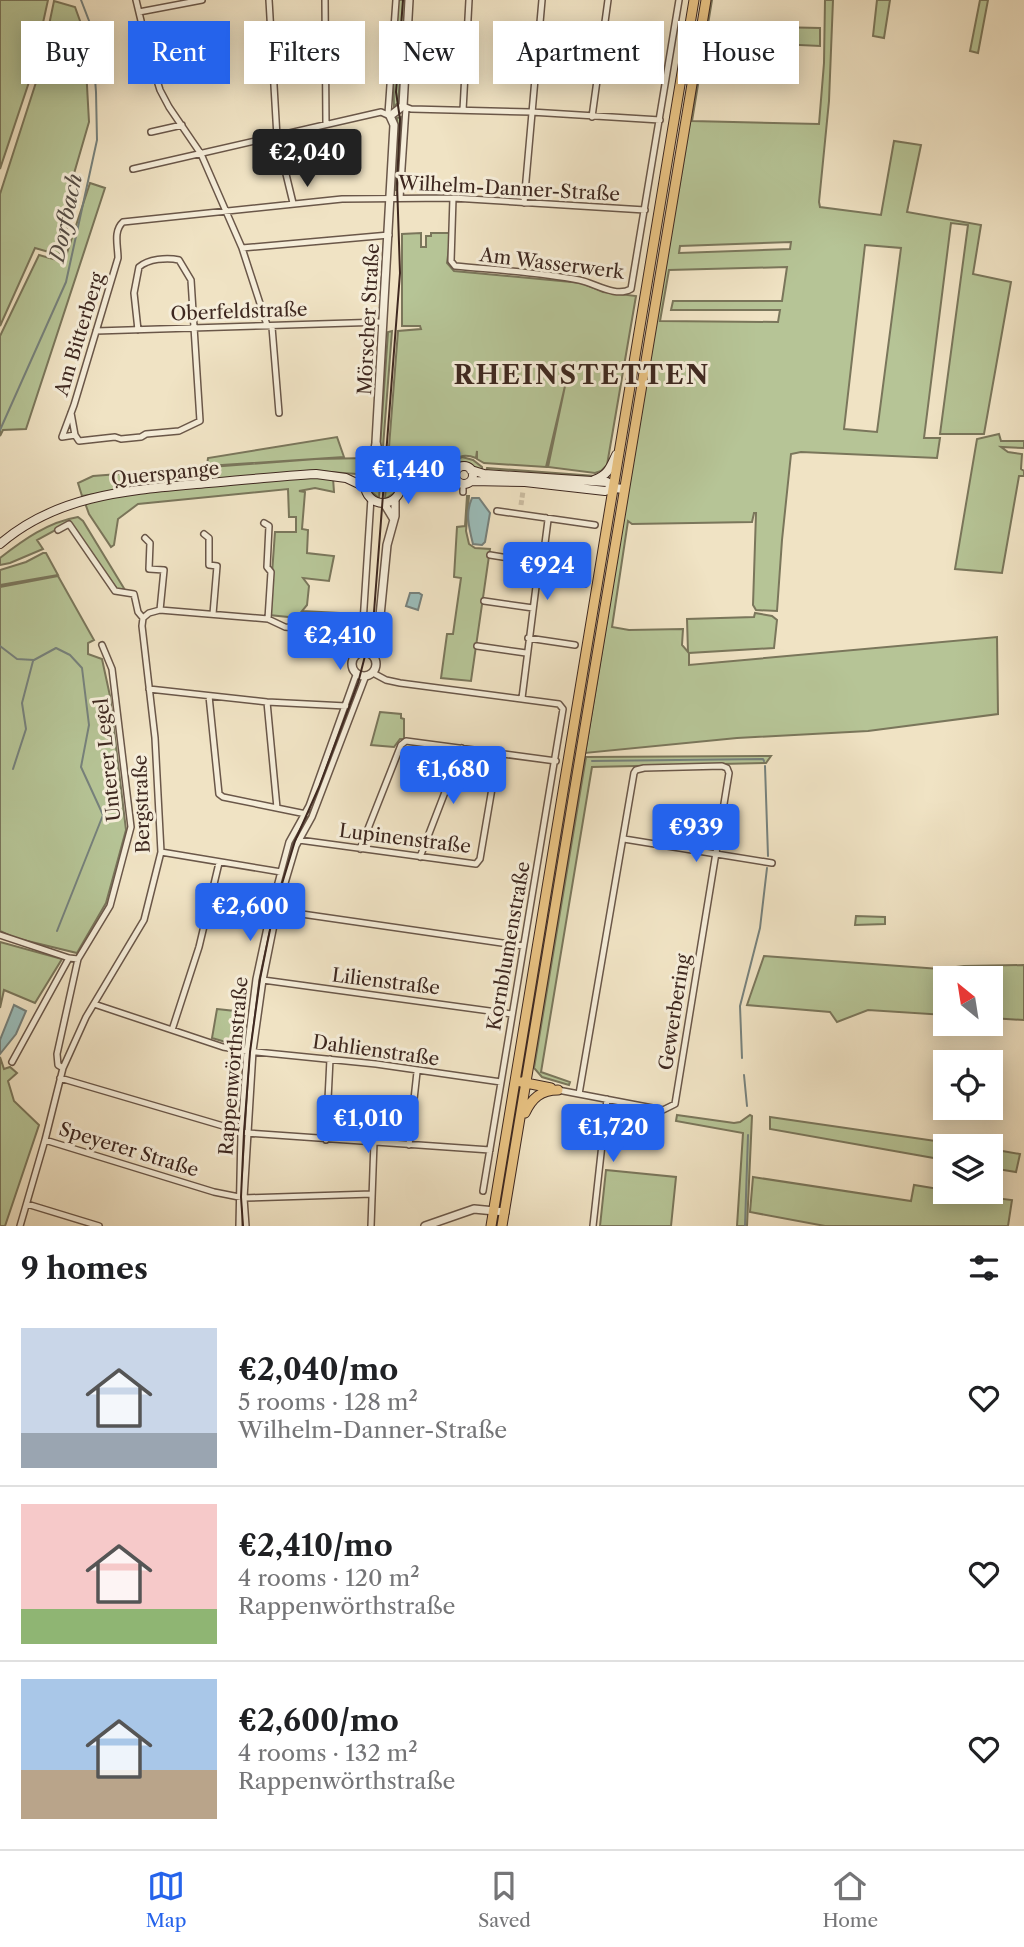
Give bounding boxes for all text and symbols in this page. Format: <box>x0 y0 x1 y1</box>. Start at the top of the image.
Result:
chip: Buy <box>21 21 114 84</box>
chip: Rent <box>128 21 230 84</box>
chip: Filters <box>244 21 365 84</box>
chip: New <box>379 21 479 84</box>
chip: Apartment <box>493 21 664 84</box>
chip: House <box>678 21 799 84</box>
pin: €2,040 <box>250 130 364 189</box>
text: €2,040 <box>268 138 346 166</box>
water label: Dorfbach <box>44 171 87 266</box>
street label: Wilhelm-Danner-Straße <box>396 171 621 206</box>
street label: Mörscher Straße <box>353 243 384 395</box>
street label: Am Wasserwerk <box>477 243 626 284</box>
street label: Am Bitterberg <box>49 269 109 400</box>
street label: Oberfeldstraße <box>170 298 308 325</box>
district label: RHEINSTETTEN <box>454 359 710 391</box>
pin: €1,440 <box>351 447 465 506</box>
text: €1,440 <box>371 455 445 483</box>
street label: Querspange <box>110 456 220 491</box>
pin: €924 <box>506 542 588 602</box>
text: €924 <box>519 551 575 579</box>
pin: €2,410 <box>283 612 397 672</box>
text: €2,410 <box>304 621 376 649</box>
street label: Unterer Legel <box>90 697 125 823</box>
pin: €1,680 <box>396 746 510 806</box>
street label: Bergstraße <box>128 754 155 854</box>
text: €1,680 <box>416 755 490 783</box>
pin: €939 <box>655 804 737 864</box>
text: €939 <box>668 813 724 841</box>
street label: Lupinenstraße <box>338 819 472 858</box>
street label: Kornblumenstraße <box>482 860 535 1032</box>
pin: €2,600 <box>193 884 307 943</box>
text: €2,600 <box>211 892 289 920</box>
street label: Gewerbering <box>654 951 695 1072</box>
street label: Lilienstraße <box>331 963 441 1000</box>
north arrow <box>933 966 1003 1036</box>
map controls <box>933 966 1003 1204</box>
street label: Rappenwörthstraße <box>214 976 253 1156</box>
street label: Dahlienstraße <box>311 1030 441 1071</box>
button: locate <box>933 1050 1003 1120</box>
pin: €1,010 <box>311 1096 425 1155</box>
text: €1,010 <box>333 1104 403 1132</box>
pin: €1,720 <box>556 1104 670 1164</box>
text: €1,720 <box>577 1113 649 1141</box>
street label: Speyerer Straße <box>56 1117 202 1182</box>
button: layers <box>933 1134 1003 1204</box>
icon: filters <box>965 1249 1003 1287</box>
text: 9 homes <box>21 1250 148 1287</box>
text: €2,040/mo <box>238 1351 398 1388</box>
icon: home <box>77 1356 161 1440</box>
icon: heart <box>965 1379 1003 1417</box>
text: 5 rooms · 128 m² <box>238 1388 418 1416</box>
text: Wilhelm-Danner-Straße <box>238 1416 507 1444</box>
text: €2,410/mo <box>238 1527 393 1564</box>
icon: home <box>77 1532 161 1616</box>
icon: heart <box>965 1555 1003 1593</box>
text: 4 rooms · 120 m² <box>238 1564 420 1592</box>
text: Rappenwörthstraße <box>238 1592 455 1620</box>
text: €2,600/mo <box>238 1702 399 1739</box>
icon: home <box>77 1707 161 1791</box>
icon: heart <box>965 1730 1003 1768</box>
text: 4 rooms · 132 m² <box>238 1739 418 1767</box>
text: Rappenwörthstraße <box>238 1767 455 1795</box>
tab: Map <box>146 1867 187 1932</box>
tab: Saved <box>478 1867 531 1932</box>
tab: Home <box>822 1867 878 1932</box>

